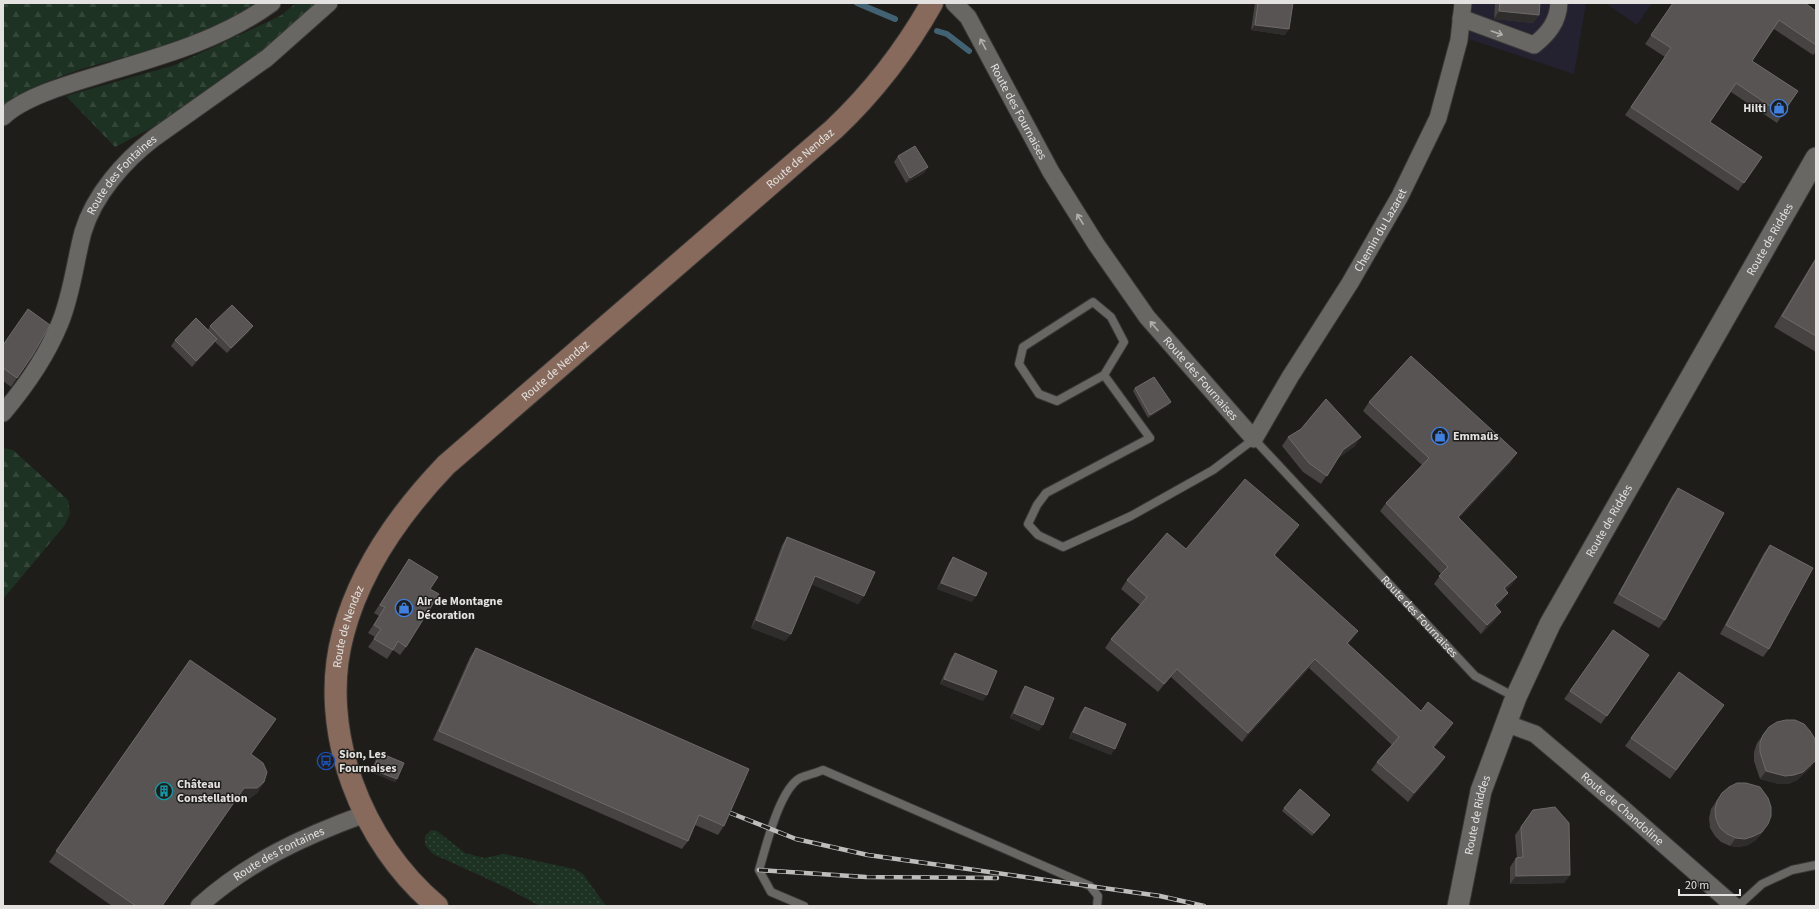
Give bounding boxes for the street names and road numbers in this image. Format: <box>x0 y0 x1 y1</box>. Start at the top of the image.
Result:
street label: Route des Fournaises <box>986 60 1051 163</box>
street label: Route de Nendaz <box>762 124 838 193</box>
street label: Route des Fontaines <box>82 131 160 218</box>
street label: Chemin du Lazaret <box>1350 186 1411 275</box>
street label: Route de Riddes <box>1742 200 1797 279</box>
street label: Route des Fournaises <box>1159 333 1242 424</box>
street label: Route de Nendaz <box>517 336 593 405</box>
street label: Route de Riddes <box>1581 481 1636 560</box>
street label: Route des Fournaises <box>1377 572 1462 661</box>
street label: Route de Nendaz <box>328 583 368 669</box>
street label: Route de Chandoline <box>1577 768 1668 849</box>
street label: Route de Riddes <box>1460 773 1495 856</box>
street label: Route des Fontaines <box>230 822 327 885</box>

